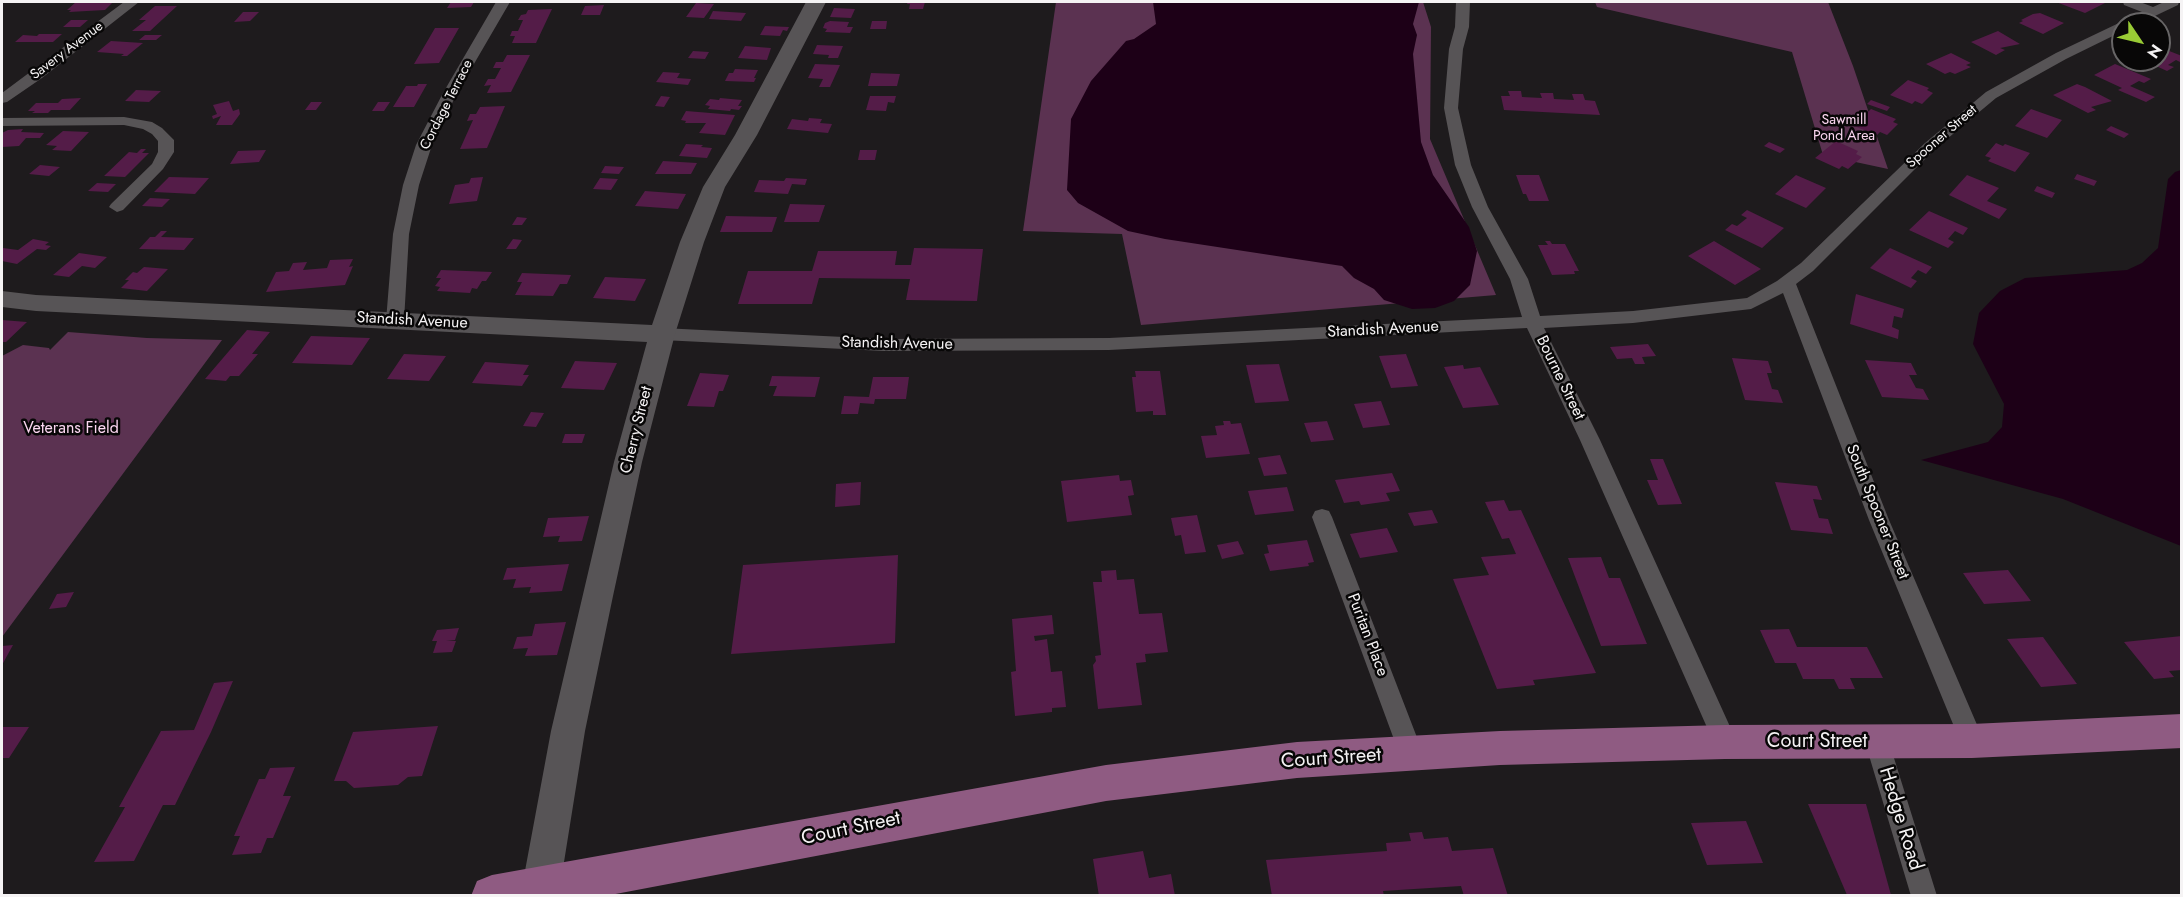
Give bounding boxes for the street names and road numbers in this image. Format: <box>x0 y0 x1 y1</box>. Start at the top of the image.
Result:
street label: Savery Avenue <box>27 18 107 84</box>
street label: Cordage Terrace <box>417 57 477 153</box>
street label: Spooner Street <box>1903 102 1981 172</box>
street label: Standish Avenue <box>356 308 468 334</box>
street label: Standish Avenue <box>1327 317 1439 343</box>
street label: Standish Avenue <box>841 333 953 355</box>
street label: Bourne Street <box>1531 333 1589 423</box>
street label: Cherry Street <box>617 384 657 476</box>
street label: South Spooner Street <box>1841 442 1913 582</box>
street label: Puritan Place <box>1342 591 1392 679</box>
street label: Court Street <box>1767 730 1867 754</box>
street label: Court Street <box>1280 744 1382 774</box>
street label: Hedge Road <box>1873 764 1927 874</box>
street label: Court Street <box>799 807 903 851</box>

